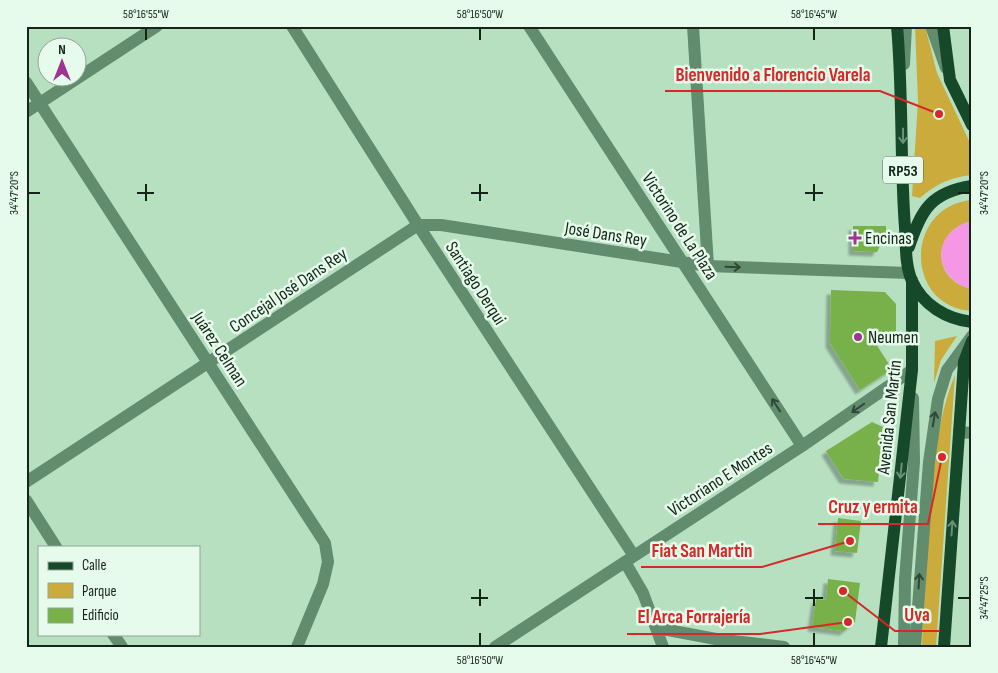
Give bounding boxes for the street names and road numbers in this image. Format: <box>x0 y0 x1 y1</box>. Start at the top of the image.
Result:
road number: RP53 <box>883 156 923 184</box>
street label: Victorino de La Plaza <box>637 169 722 284</box>
street label: José Dans Rey <box>563 218 648 251</box>
street label: Santiago Derqui <box>441 238 510 329</box>
street label: Concejal José Dans Rey <box>226 243 351 337</box>
street label: Juárez Celman <box>187 307 252 391</box>
street label: Avenida San Martín <box>873 359 906 476</box>
street label: Victoriano E Montes <box>664 438 776 521</box>

